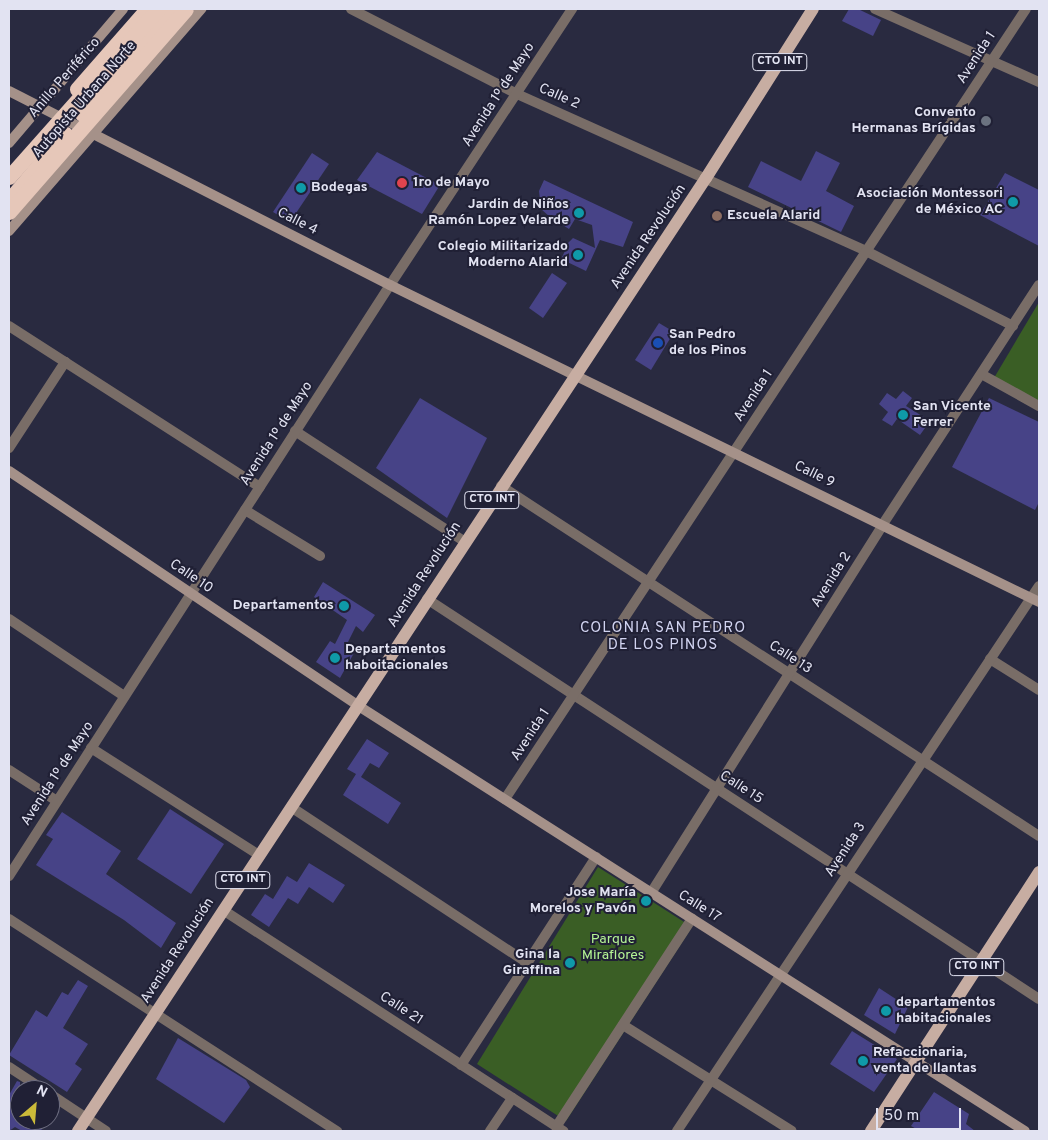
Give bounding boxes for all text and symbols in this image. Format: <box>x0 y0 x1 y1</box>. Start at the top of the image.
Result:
street label: Avenida 1 <box>954 29 1000 87</box>
street label: Anillo Periférico <box>26 35 104 121</box>
street label: Autopista Urbana Norte <box>30 38 140 162</box>
street label: Avenida 1º de Mayo <box>459 40 539 150</box>
road number: CTO INT <box>751 52 809 72</box>
street label: Calle 2 <box>536 81 582 113</box>
place label: Convento Hermanas Brígidas <box>851 105 976 138</box>
marker: Convento Hermanas Brígidas <box>980 115 992 127</box>
place label: 1ro de Mayo <box>413 175 490 191</box>
marker: 1ro de Mayo <box>395 176 409 190</box>
place label: Bodegas <box>311 180 368 196</box>
marker: Bodegas <box>295 182 307 194</box>
street label: Avenida Revolución <box>608 182 690 292</box>
place label: Asociación Montessori de México AC <box>856 186 1003 218</box>
marker: Asociación Montessori de México AC <box>1007 196 1019 208</box>
place label: Jardin de Niños Ramón Lopez Velarde <box>428 197 569 230</box>
street label: Calle 4 <box>274 205 320 239</box>
marker: Jardin de Niños Ramón Lopez Velarde <box>573 207 585 219</box>
place label: Escuela Alarid <box>727 208 821 224</box>
marker: Escuela Alarid <box>711 210 723 222</box>
place label: Colegio Militarizado Moderno Alarid <box>438 239 568 272</box>
marker: Colegio Militarizado Moderno Alarid <box>572 249 584 261</box>
place label: San Pedro de los Pinos <box>669 327 747 360</box>
marker: San Pedro de los Pinos <box>651 336 665 350</box>
street label: Avenida 1 <box>731 367 777 425</box>
street label: Avenida 1º de Mayo <box>237 379 317 489</box>
place label: San Vicente Ferrer <box>913 399 991 432</box>
marker: San Vicente Ferrer <box>897 409 909 421</box>
street label: Calle 9 <box>791 458 837 492</box>
road number: CTO INT <box>463 490 521 510</box>
street label: Avenida Revolución <box>385 519 465 631</box>
street label: Avenida 2 <box>808 549 856 611</box>
street label: Calle 10 <box>166 556 216 598</box>
place label: Departamentos <box>233 598 334 614</box>
marker: Departamentos <box>338 600 350 612</box>
district label: COLONIA SAN PEDRO DE LOS PINOS <box>577 619 749 654</box>
street label: Calle 13 <box>765 638 815 678</box>
place label: Departamentos haboitacionales <box>345 642 449 674</box>
marker: Departamentos haboitacionales <box>329 652 341 664</box>
street label: Avenida 1 <box>508 706 554 764</box>
street label: Avenida 1º de Mayo <box>18 719 98 829</box>
street label: Calle 15 <box>716 768 766 808</box>
street label: Avenida 3 <box>822 819 870 881</box>
road number: CTO INT <box>214 870 272 890</box>
place label: Jose María Morelos y Pavón <box>530 885 636 918</box>
street label: Calle 17 <box>675 887 723 927</box>
street label: Avenida Revolución <box>138 895 218 1007</box>
marker: Jose María Morelos y Pavón <box>640 895 652 907</box>
park label: Parque Miraflores <box>582 932 644 964</box>
place label: Gina la Giraffina <box>503 947 560 980</box>
marker: Gina la Giraffina <box>564 957 576 969</box>
road number: CTO INT <box>948 958 1006 976</box>
street label: Calle 21 <box>376 989 426 1029</box>
place label: departamentos habitacionales <box>896 995 996 1028</box>
marker: departamentos habitacionales <box>880 1005 892 1017</box>
place label: Refaccionaria, venta de llantas <box>873 1045 977 1078</box>
marker: Refaccionaria, venta de llantas <box>857 1055 869 1067</box>
north arrow <box>10 1080 60 1130</box>
text: N <box>33 1082 50 1102</box>
scale bar <box>878 1098 963 1130</box>
text: 50 m <box>884 1107 919 1126</box>

